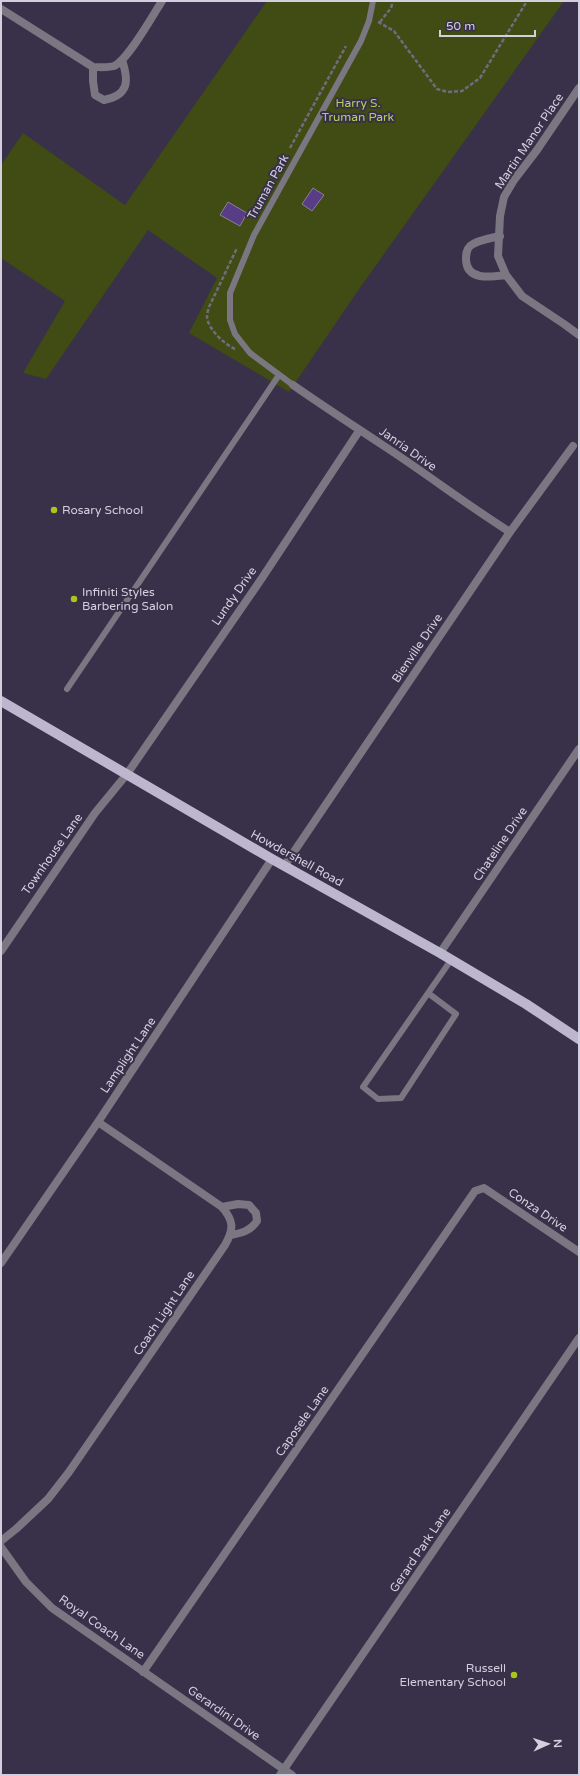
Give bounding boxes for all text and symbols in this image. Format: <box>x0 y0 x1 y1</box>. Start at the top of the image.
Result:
scale bar <box>440 12 535 38</box>
text: 50 m <box>446 19 475 33</box>
street label: Martin Manor Place <box>492 90 566 192</box>
park label: Harry S. Truman Park <box>322 96 395 124</box>
street label: Truman Park <box>244 152 292 222</box>
street label: Janria Drive <box>377 424 439 474</box>
place label: Rosary School <box>62 503 143 517</box>
marker: Rosary School <box>49 505 59 515</box>
street label: Lundy Drive <box>209 564 259 628</box>
place label: Infiniti Styles Barbering Salon <box>82 585 173 613</box>
marker: Infiniti Styles Barbering Salon <box>69 594 79 604</box>
street label: Bienville Drive <box>389 611 445 685</box>
street label: Chateline Drive <box>470 804 530 884</box>
street label: Townhouse Lane <box>19 811 85 897</box>
street label: Howdershell Road <box>248 827 346 889</box>
street label: Lamplight Lane <box>97 1014 159 1096</box>
street label: Conza Drive <box>506 1185 570 1235</box>
street label: Coach Light Lane <box>130 1268 198 1358</box>
street label: Caposele Lane <box>272 1383 332 1459</box>
street label: Gerard Park Lane <box>387 1505 454 1595</box>
street label: Royal Coach Lane <box>56 1592 148 1662</box>
place label: Russell Elementary School <box>399 1661 506 1689</box>
marker: Russell Elementary School <box>509 1670 519 1680</box>
street label: Gerardini Drive <box>185 1683 263 1743</box>
north arrow <box>528 1724 568 1764</box>
text: N <box>551 1739 564 1748</box>

